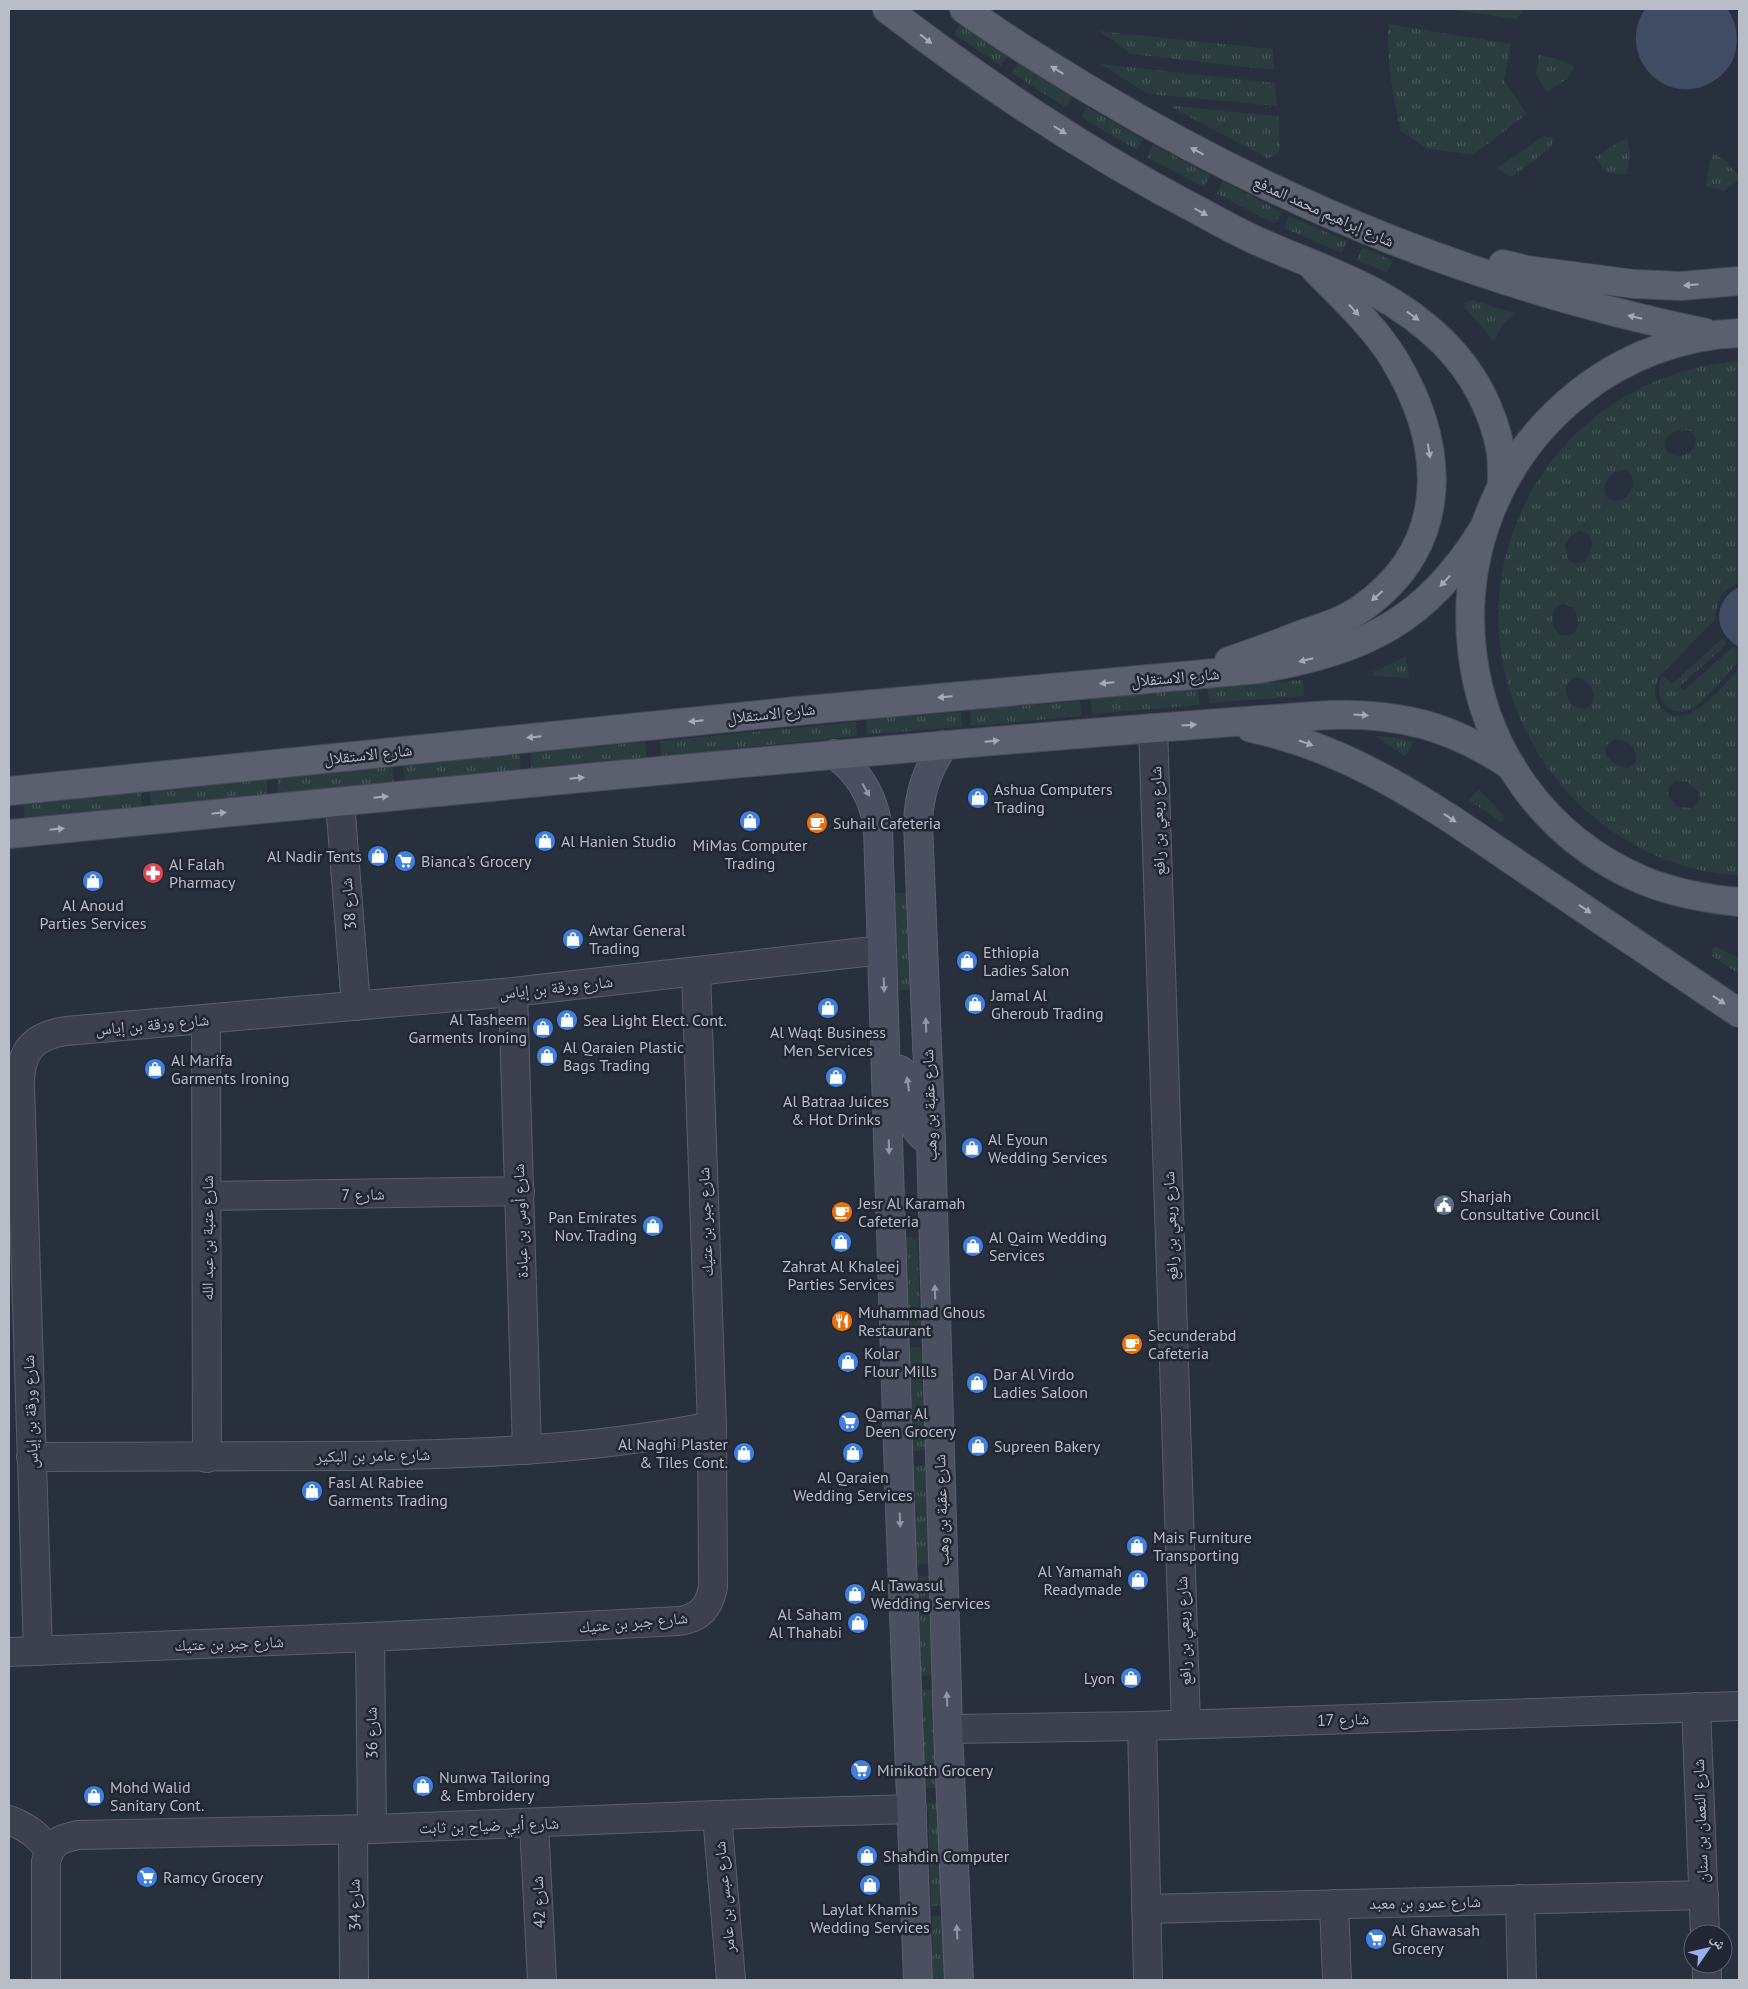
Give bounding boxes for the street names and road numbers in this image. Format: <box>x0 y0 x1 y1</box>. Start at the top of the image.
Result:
street label: شارع إبراهيم محمد المدفع <box>1250 171 1397 252</box>
street label: شارع الاستقلال <box>1130 663 1220 692</box>
street label: شارع الاستقلال <box>726 698 816 729</box>
street label: شارع الاستقلال <box>323 739 413 770</box>
street label: شارع ربعي بن رافع <box>1145 766 1172 876</box>
street label: شارع 38 <box>336 877 361 931</box>
street label: شارع ورقة بن إياس <box>498 971 614 1004</box>
street label: شارع ورقة بن إياس <box>94 1009 210 1040</box>
street label: شارع عقبة بن وهب <box>917 1049 942 1161</box>
street label: شارع أوس بن عبادة <box>508 1163 533 1279</box>
street label: شارع جبر بن عتيك <box>693 1167 718 1277</box>
street label: شارع ربعي بن رافع <box>1158 1171 1185 1281</box>
street label: شارع عتبة بن عبد الله <box>197 1175 218 1301</box>
street label: شارع 7 <box>341 1184 385 1205</box>
street label: شارع ورقة بن إياس <box>18 1355 43 1469</box>
street label: شارع عامر بن البكير <box>315 1444 430 1467</box>
street label: شارع عقبة بن وهب <box>929 1454 954 1566</box>
street label: شارع ربعي بن رافع <box>1171 1576 1198 1686</box>
street label: شارع جبر بن عتيك <box>577 1607 689 1638</box>
street label: شارع جبر بن عتيك <box>174 1631 284 1656</box>
street label: شارع 36 <box>361 1707 382 1759</box>
street label: شارع 17 <box>1317 1708 1369 1731</box>
street label: شارع النعمان بن سنان <box>1688 1759 1713 1883</box>
street label: شارع أبي ضياح بن ثابت <box>419 1813 559 1840</box>
street label: شارع عبس بن عامر <box>709 1840 740 1955</box>
street label: شارع 42 <box>527 1875 550 1929</box>
street label: شارع 34 <box>344 1879 365 1931</box>
street label: شارع عمرو بن معبد <box>1369 1891 1481 1914</box>

